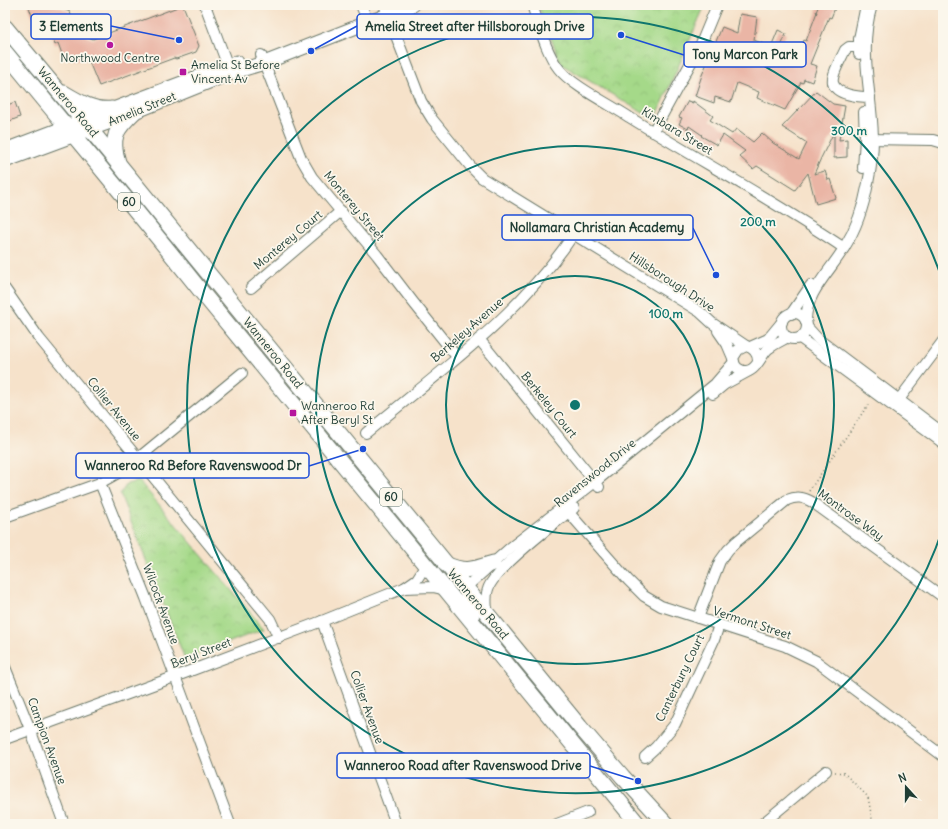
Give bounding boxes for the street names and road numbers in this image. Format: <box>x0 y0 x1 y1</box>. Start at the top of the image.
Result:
street label: Wanneroo Road <box>35 64 102 140</box>
street label: Amelia Street <box>106 88 178 129</box>
street label: Kimbara Street <box>639 103 716 158</box>
street label: Monterey Street <box>321 168 388 244</box>
road number: 60 <box>118 193 140 211</box>
street label: Monterey Court <box>250 207 325 273</box>
street label: Hillsborough Drive <box>627 248 718 315</box>
street label: Berkeley Avenue <box>427 294 506 365</box>
street label: Wanneroo Road <box>240 314 307 391</box>
street label: Berkeley Court <box>518 368 581 441</box>
street label: Collier Avenue <box>84 374 144 443</box>
street label: Ravenswood Drive <box>551 435 638 510</box>
street label: Montrose Way <box>815 486 887 543</box>
road number: 60 <box>380 488 402 506</box>
street label: Wilcock Avenue <box>140 562 183 646</box>
street label: Wanneroo Road <box>445 566 512 642</box>
street label: Vermont Street <box>711 603 793 642</box>
street label: Canterbury Court <box>652 632 707 724</box>
street label: Beryl Street <box>168 634 233 671</box>
street label: Collier Avenue <box>347 668 388 746</box>
street label: Campion Avenue <box>25 695 70 786</box>

